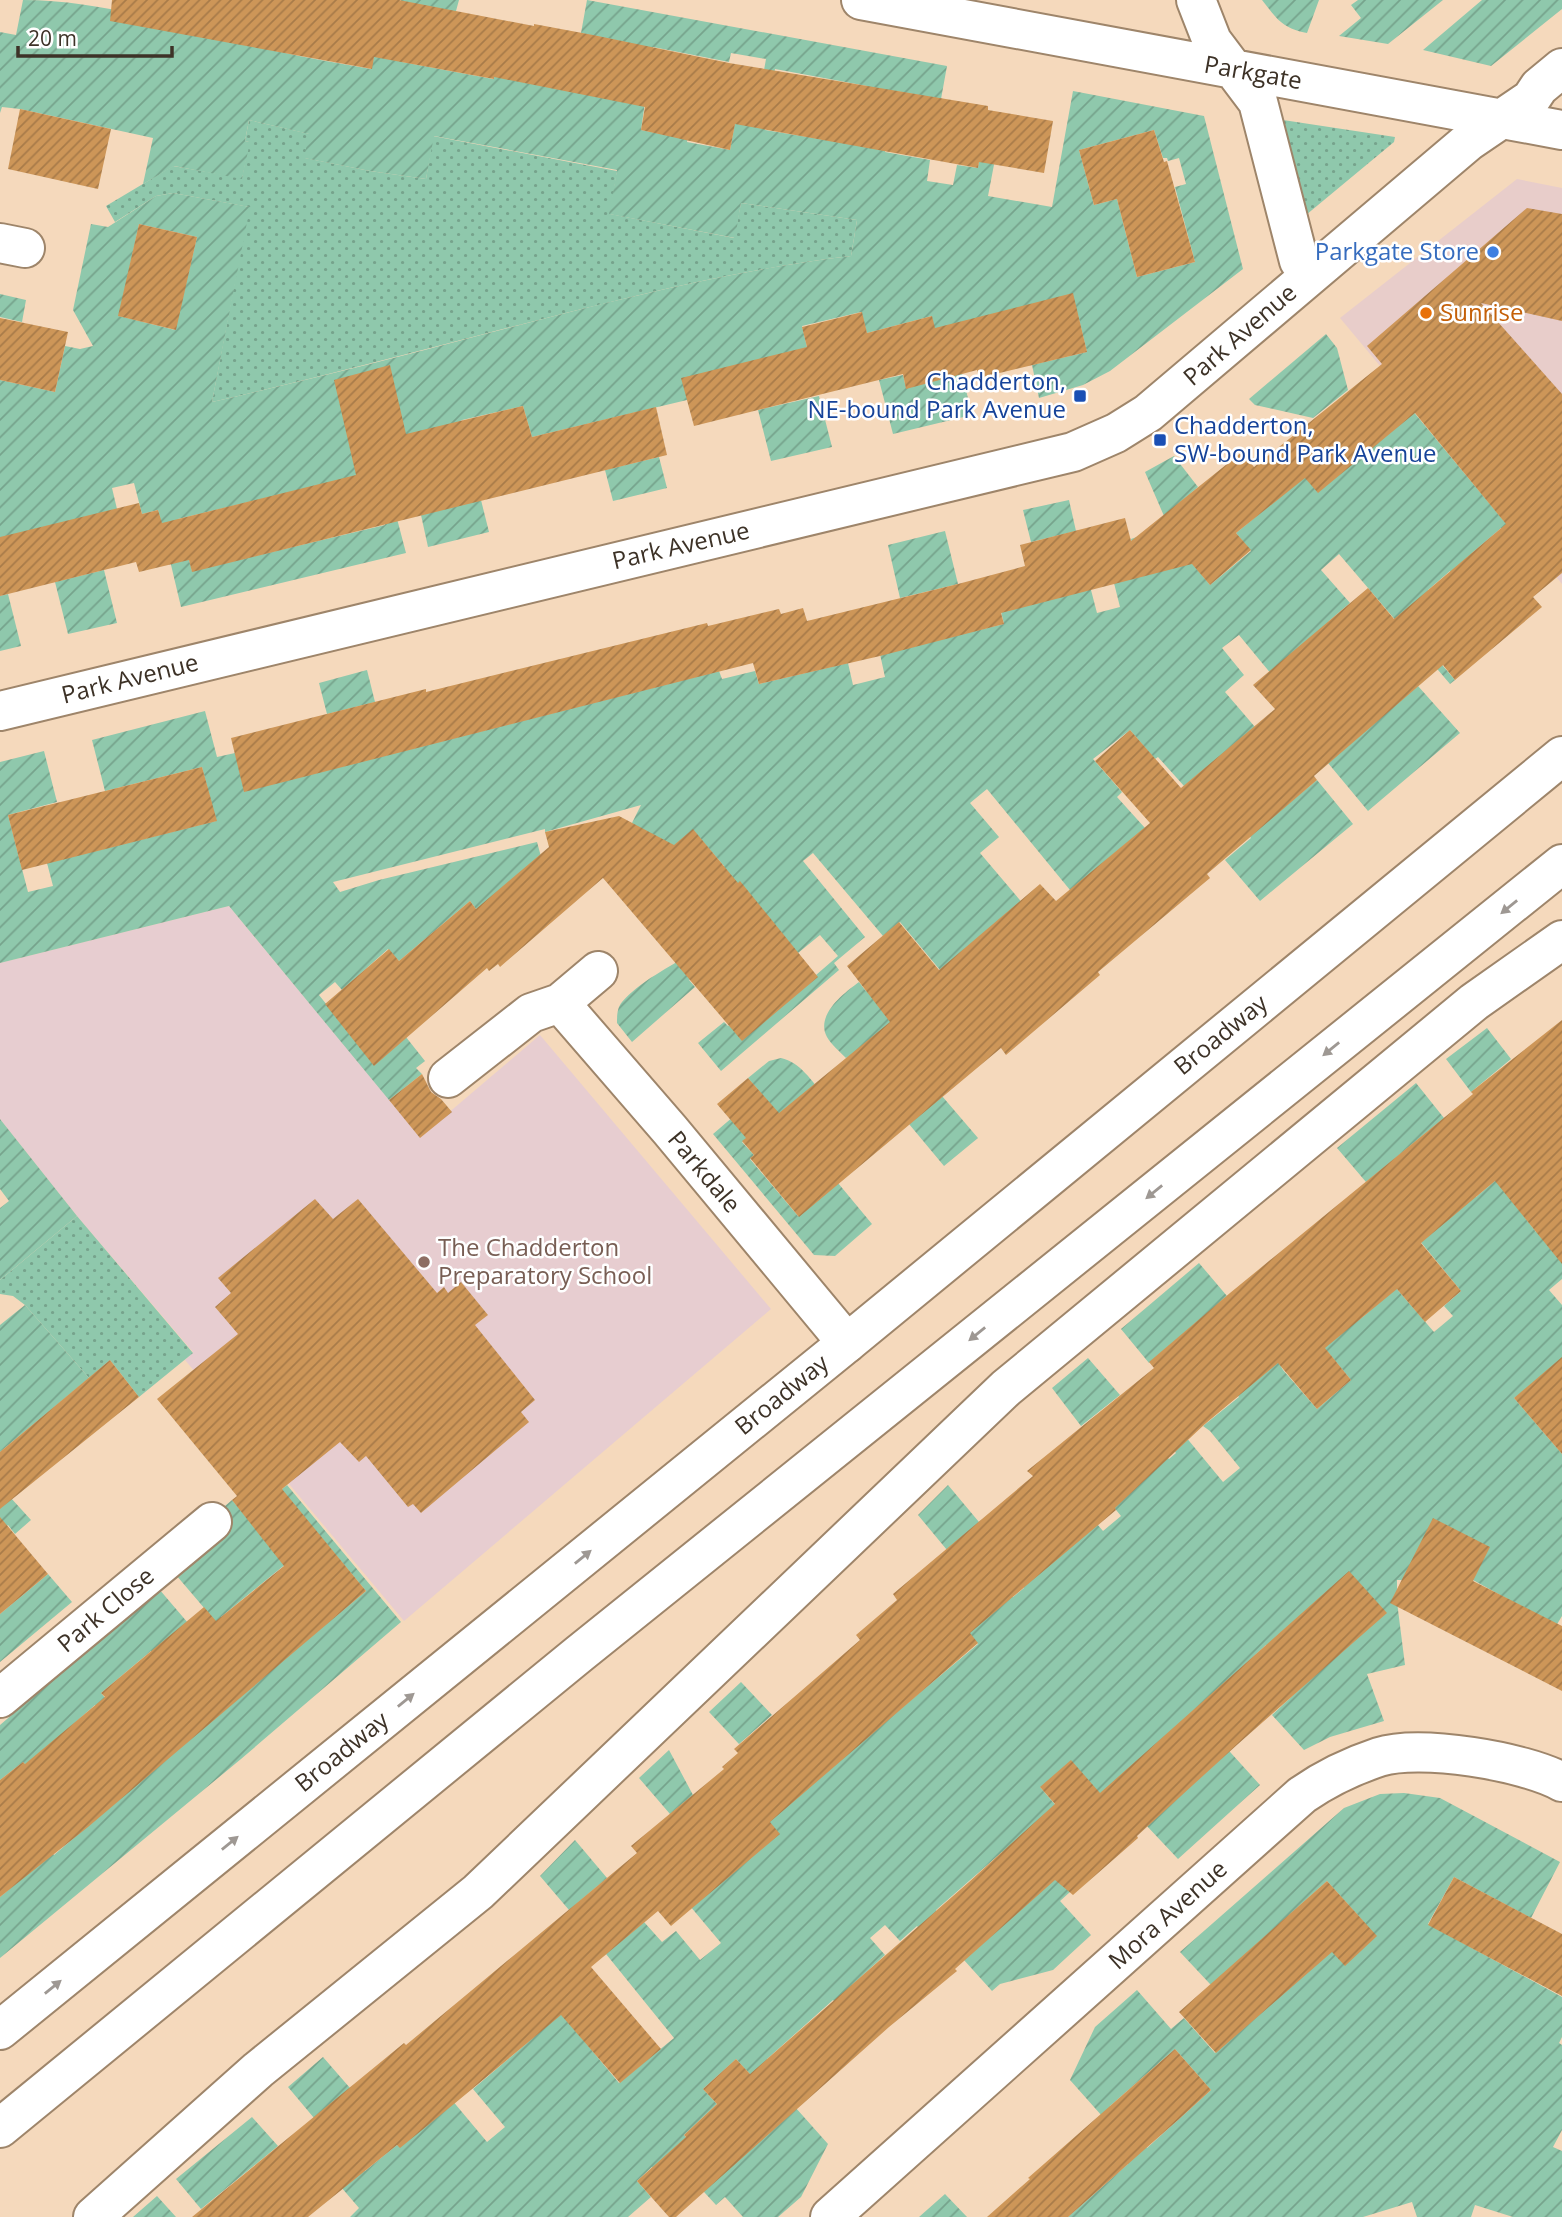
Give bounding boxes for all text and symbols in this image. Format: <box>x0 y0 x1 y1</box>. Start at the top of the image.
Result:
scale bar <box>18 14 172 58</box>
text: 20 m <box>28 24 77 52</box>
street label: Parkgate <box>1202 47 1305 96</box>
place label: Parkgate Store <box>1315 234 1479 267</box>
marker: Parkgate Store <box>1485 244 1501 260</box>
street label: Park Avenue <box>1175 275 1303 392</box>
place label: Sunrise <box>1440 295 1523 328</box>
marker: Sunrise <box>1418 305 1434 321</box>
place label: Chadderton, NE-bound Park Avenue <box>807 364 1066 425</box>
marker: Chadderton, NE-bound Park Avenue <box>1072 388 1088 404</box>
place label: Chadderton, SW-bound Park Avenue <box>1174 408 1437 469</box>
marker: Chadderton, SW-bound Park Avenue <box>1152 432 1168 448</box>
street label: Park Avenue <box>609 513 753 576</box>
street label: Park Avenue <box>58 645 202 710</box>
one-way arrow <box>1500 899 1517 914</box>
street label: Broadway <box>1166 985 1275 1082</box>
one-way arrow <box>1323 1042 1341 1057</box>
street label: Parkdale <box>661 1123 749 1219</box>
one-way arrow <box>1145 1184 1163 1199</box>
place label: The Chadderton Preparatory School <box>438 1230 652 1291</box>
marker: The Chadderton Preparatory School <box>416 1254 432 1270</box>
one-way arrow <box>968 1327 986 1342</box>
street label: Broadway <box>727 1345 836 1442</box>
one-way arrow <box>573 1549 591 1564</box>
street label: Park Close <box>50 1559 160 1659</box>
one-way arrow <box>398 1693 415 1708</box>
street label: Broadway <box>287 1702 396 1799</box>
one-way arrow <box>220 1836 238 1851</box>
street label: Mora Avenue <box>1101 1852 1233 1976</box>
one-way arrow <box>43 1979 61 1994</box>

